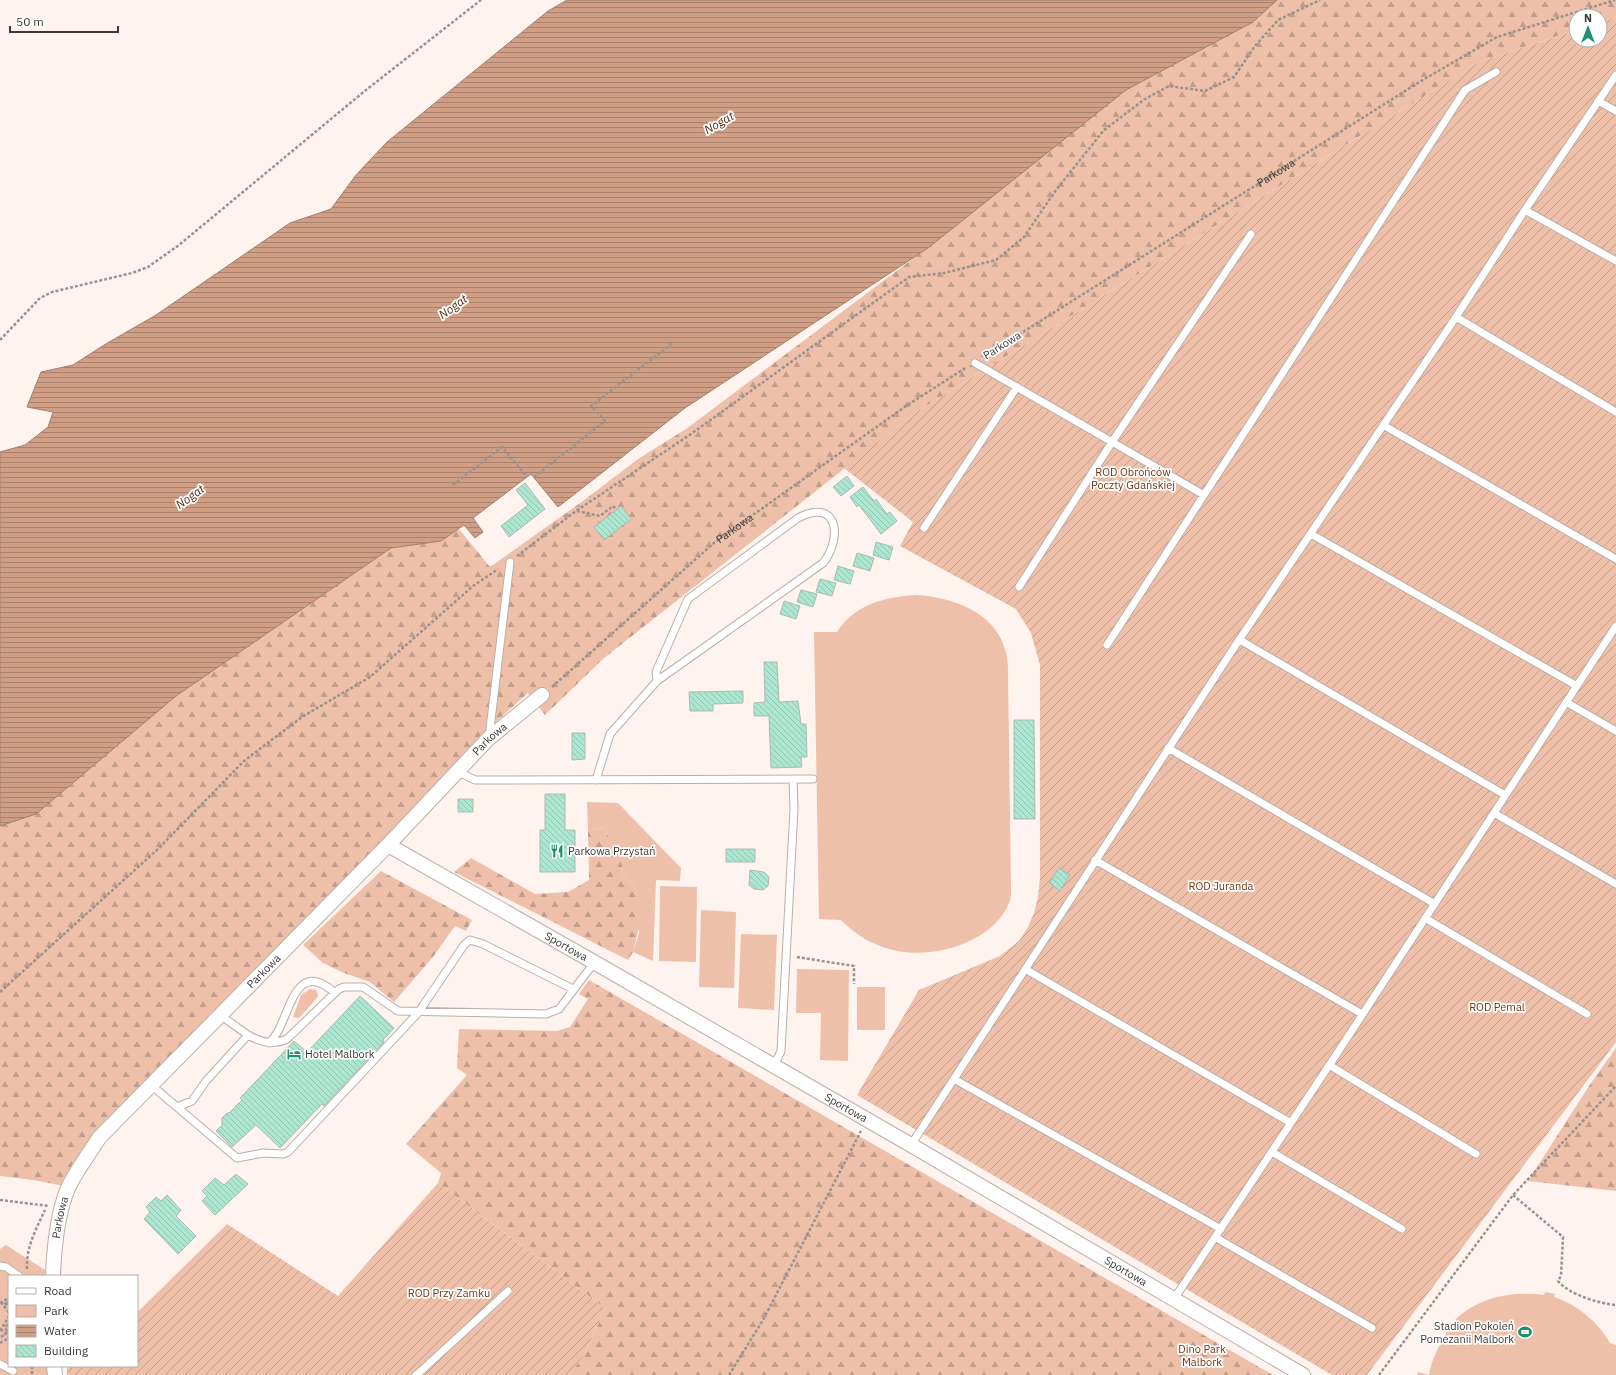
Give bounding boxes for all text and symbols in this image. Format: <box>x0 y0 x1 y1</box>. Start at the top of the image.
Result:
scale bar <box>10 8 118 34</box>
north arrow <box>1568 8 1608 48</box>
text: N <box>1584 11 1592 25</box>
text: 50 m <box>16 14 44 29</box>
water label: Nogat <box>701 108 737 137</box>
street label: Parkowa <box>1254 155 1298 190</box>
water label: Nogat <box>435 291 471 322</box>
street label: Parkowa <box>980 328 1024 362</box>
park label: ROD Obrońców Poczty Gdańskiej <box>1091 465 1175 492</box>
water label: Nogat <box>172 481 208 512</box>
street label: Parkowa <box>713 510 756 546</box>
street label: Parkowa <box>469 719 510 758</box>
restaurant icon: Parkowa Przystań <box>549 843 565 859</box>
place label: Parkowa Przystań <box>568 844 655 858</box>
park label: ROD Juranda <box>1189 879 1254 893</box>
street label: Sportowa <box>542 929 590 964</box>
street label: Parkowa <box>244 951 284 991</box>
park label: ROD Pemal <box>1469 1000 1525 1014</box>
hotel icon: Hotel Malbork <box>286 1046 302 1062</box>
place label: Hotel Malbork <box>305 1047 375 1061</box>
street label: Sportowa <box>822 1090 870 1125</box>
street label: Parkowa <box>49 1195 71 1239</box>
street label: Sportowa <box>1102 1253 1150 1289</box>
legend <box>8 1275 138 1367</box>
text: Road <box>44 1283 72 1298</box>
park label: ROD Przy Zamku <box>408 1286 490 1300</box>
text: Park <box>44 1303 69 1318</box>
place label: Stadion Pokoleń Pomezanii Malbork <box>1420 1319 1514 1346</box>
text: Water <box>44 1323 77 1338</box>
sports icon: Stadion Pokoleń Pomezanii Malbork <box>1517 1324 1533 1340</box>
park label: Dino Park Malbork <box>1178 1342 1226 1369</box>
text: Building <box>44 1343 89 1358</box>

